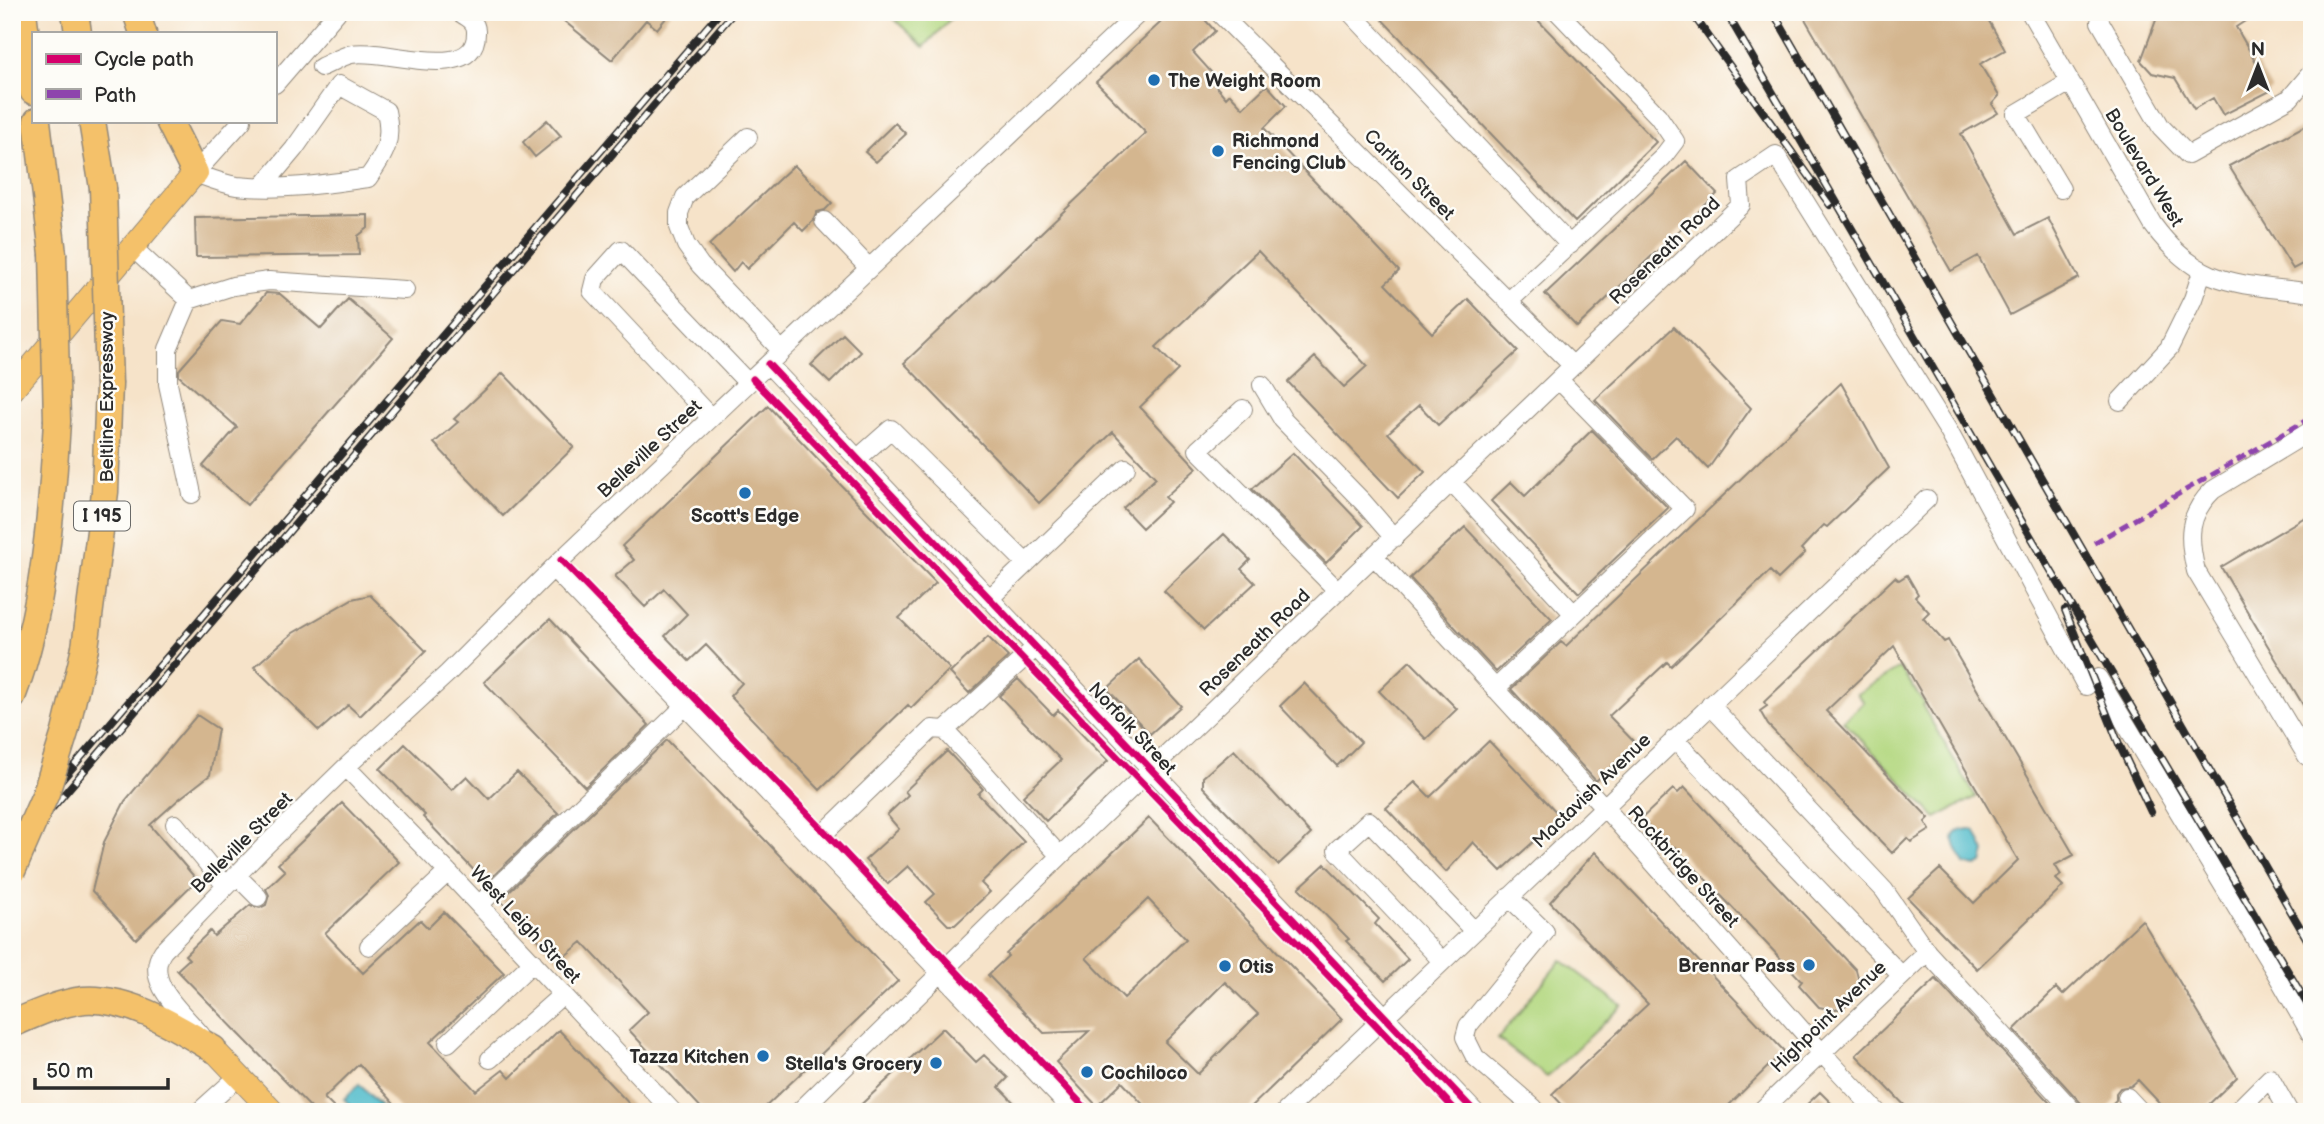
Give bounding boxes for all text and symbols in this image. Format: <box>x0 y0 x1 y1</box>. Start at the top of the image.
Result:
legend <box>32 32 276 122</box>
north arrow <box>2222 32 2292 102</box>
text: N <box>2251 39 2265 62</box>
text: Cycle path <box>94 47 194 72</box>
place label: The Weight Room <box>1168 70 1321 93</box>
marker: The Weight Room <box>1146 72 1162 88</box>
text: Path <box>94 83 136 108</box>
street label: Boulevard West <box>2099 105 2188 231</box>
street label: Carlton Street <box>1359 125 1459 225</box>
place label: Richmond Fencing Club <box>1232 130 1346 175</box>
marker: Richmond Fencing Club <box>1210 143 1226 159</box>
street label: Roseneath Road <box>1605 192 1725 310</box>
street label: Beltline Expressway <box>96 311 119 483</box>
street label: Belleville Street <box>593 395 707 503</box>
marker: Scott's Edge <box>737 485 753 501</box>
road number: I 195 <box>74 502 130 530</box>
place label: Scott's Edge <box>691 505 799 528</box>
street label: Roseneath Road <box>1195 584 1315 702</box>
street label: Norfolk Street <box>1083 678 1181 780</box>
street label: Mactavish Avenue <box>1528 729 1656 853</box>
street label: Belleville Street <box>187 787 298 899</box>
street label: Rockbridge Street <box>1622 801 1744 933</box>
street label: West Leigh Street <box>465 861 585 989</box>
place label: Brennar Pass <box>1678 955 1795 978</box>
place label: Otis <box>1239 956 1274 979</box>
street label: Highpoint Avenue <box>1767 956 1892 1078</box>
marker: Brennar Pass <box>1801 957 1817 973</box>
marker: Otis <box>1217 958 1233 974</box>
place label: Tazza Kitchen <box>630 1046 749 1069</box>
scale bar <box>35 1047 168 1091</box>
marker: Tazza Kitchen <box>755 1048 771 1064</box>
place label: Stella's Grocery <box>785 1053 922 1076</box>
marker: Stella's Grocery <box>928 1055 944 1071</box>
text: 50 m <box>46 1059 93 1084</box>
place label: Cochiloco <box>1101 1062 1188 1085</box>
marker: Cochiloco <box>1079 1064 1095 1080</box>

